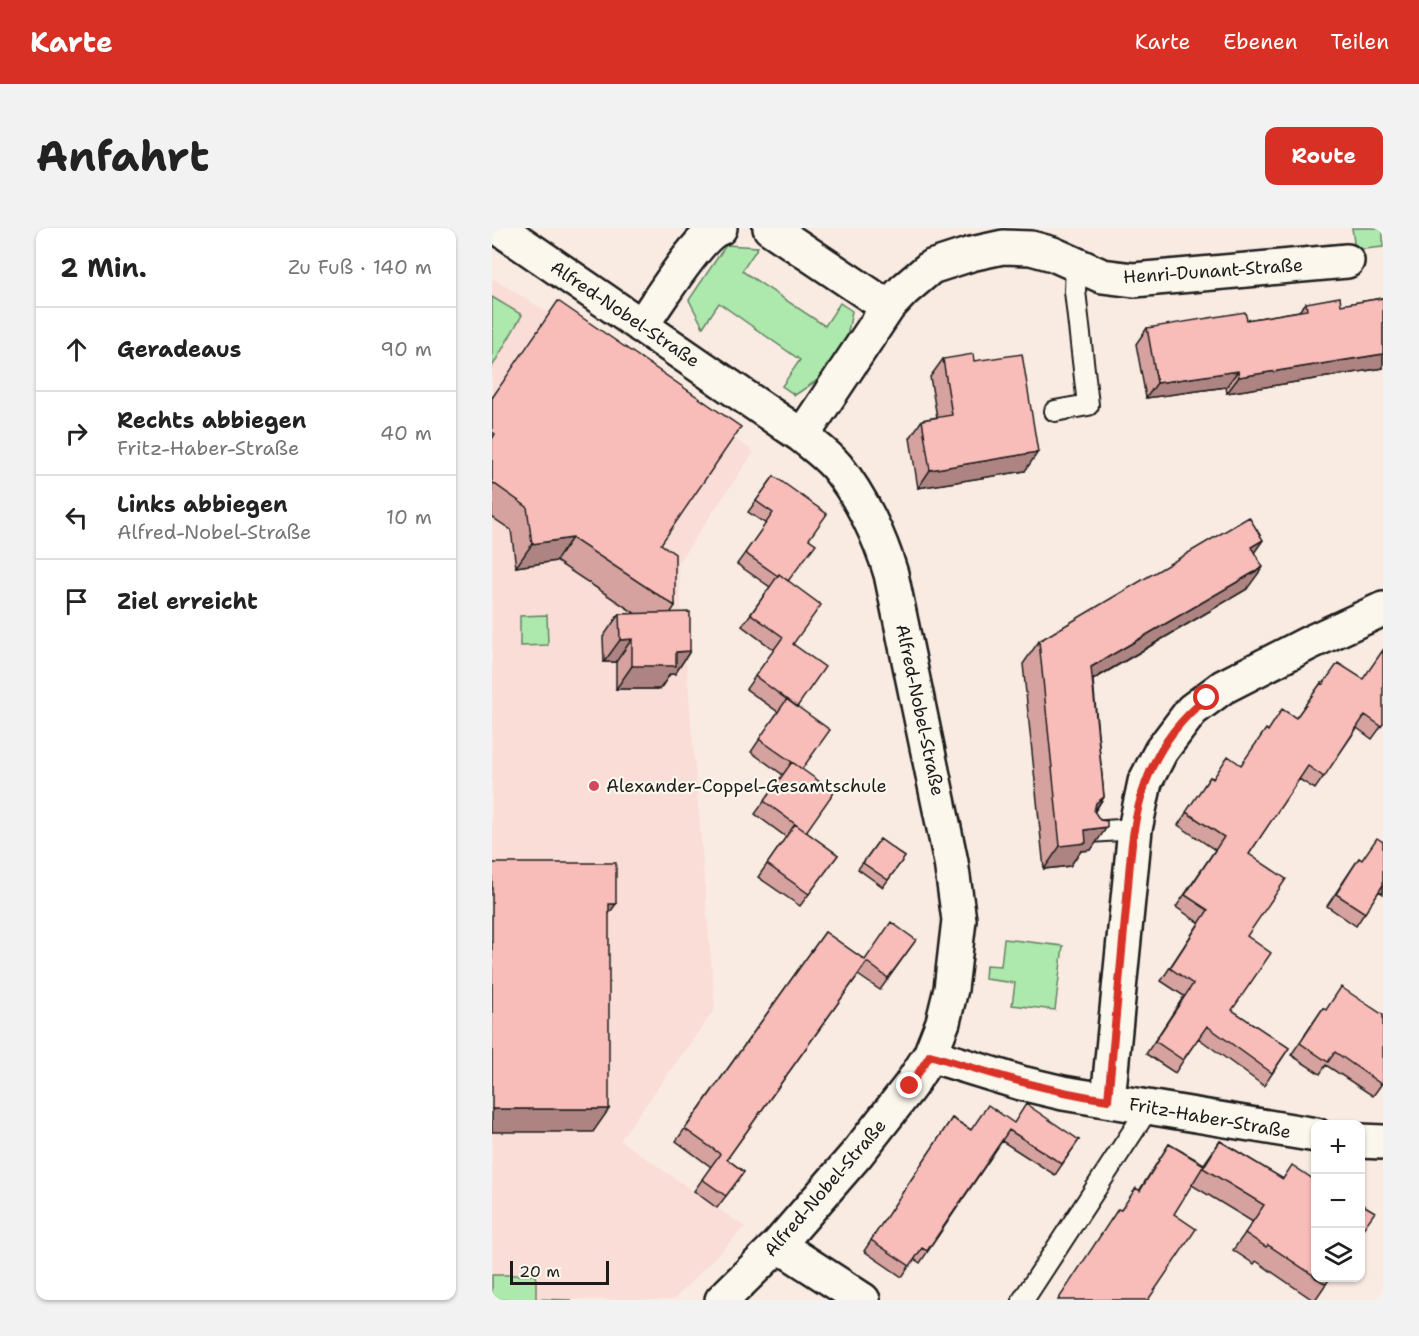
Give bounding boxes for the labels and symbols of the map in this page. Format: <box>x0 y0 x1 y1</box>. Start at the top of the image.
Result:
street label: Henri-Dunant-Straße <box>1122 253 1304 289</box>
street label: Alfred-Nobel-Straße <box>546 255 704 373</box>
street label: Alfred-Nobel-Straße <box>890 622 950 798</box>
route start <box>1193 684 1219 710</box>
place label: Alexander-Coppel-Gesamtschule <box>606 774 887 798</box>
marker: Alexander-Coppel-Gesamtschule <box>587 779 601 793</box>
route end <box>896 1072 922 1098</box>
street label: Fritz-Haber-Straße <box>1127 1092 1293 1144</box>
street label: Alfred-Nobel-Straße <box>759 1114 891 1262</box>
scale bar <box>510 1258 609 1286</box>

